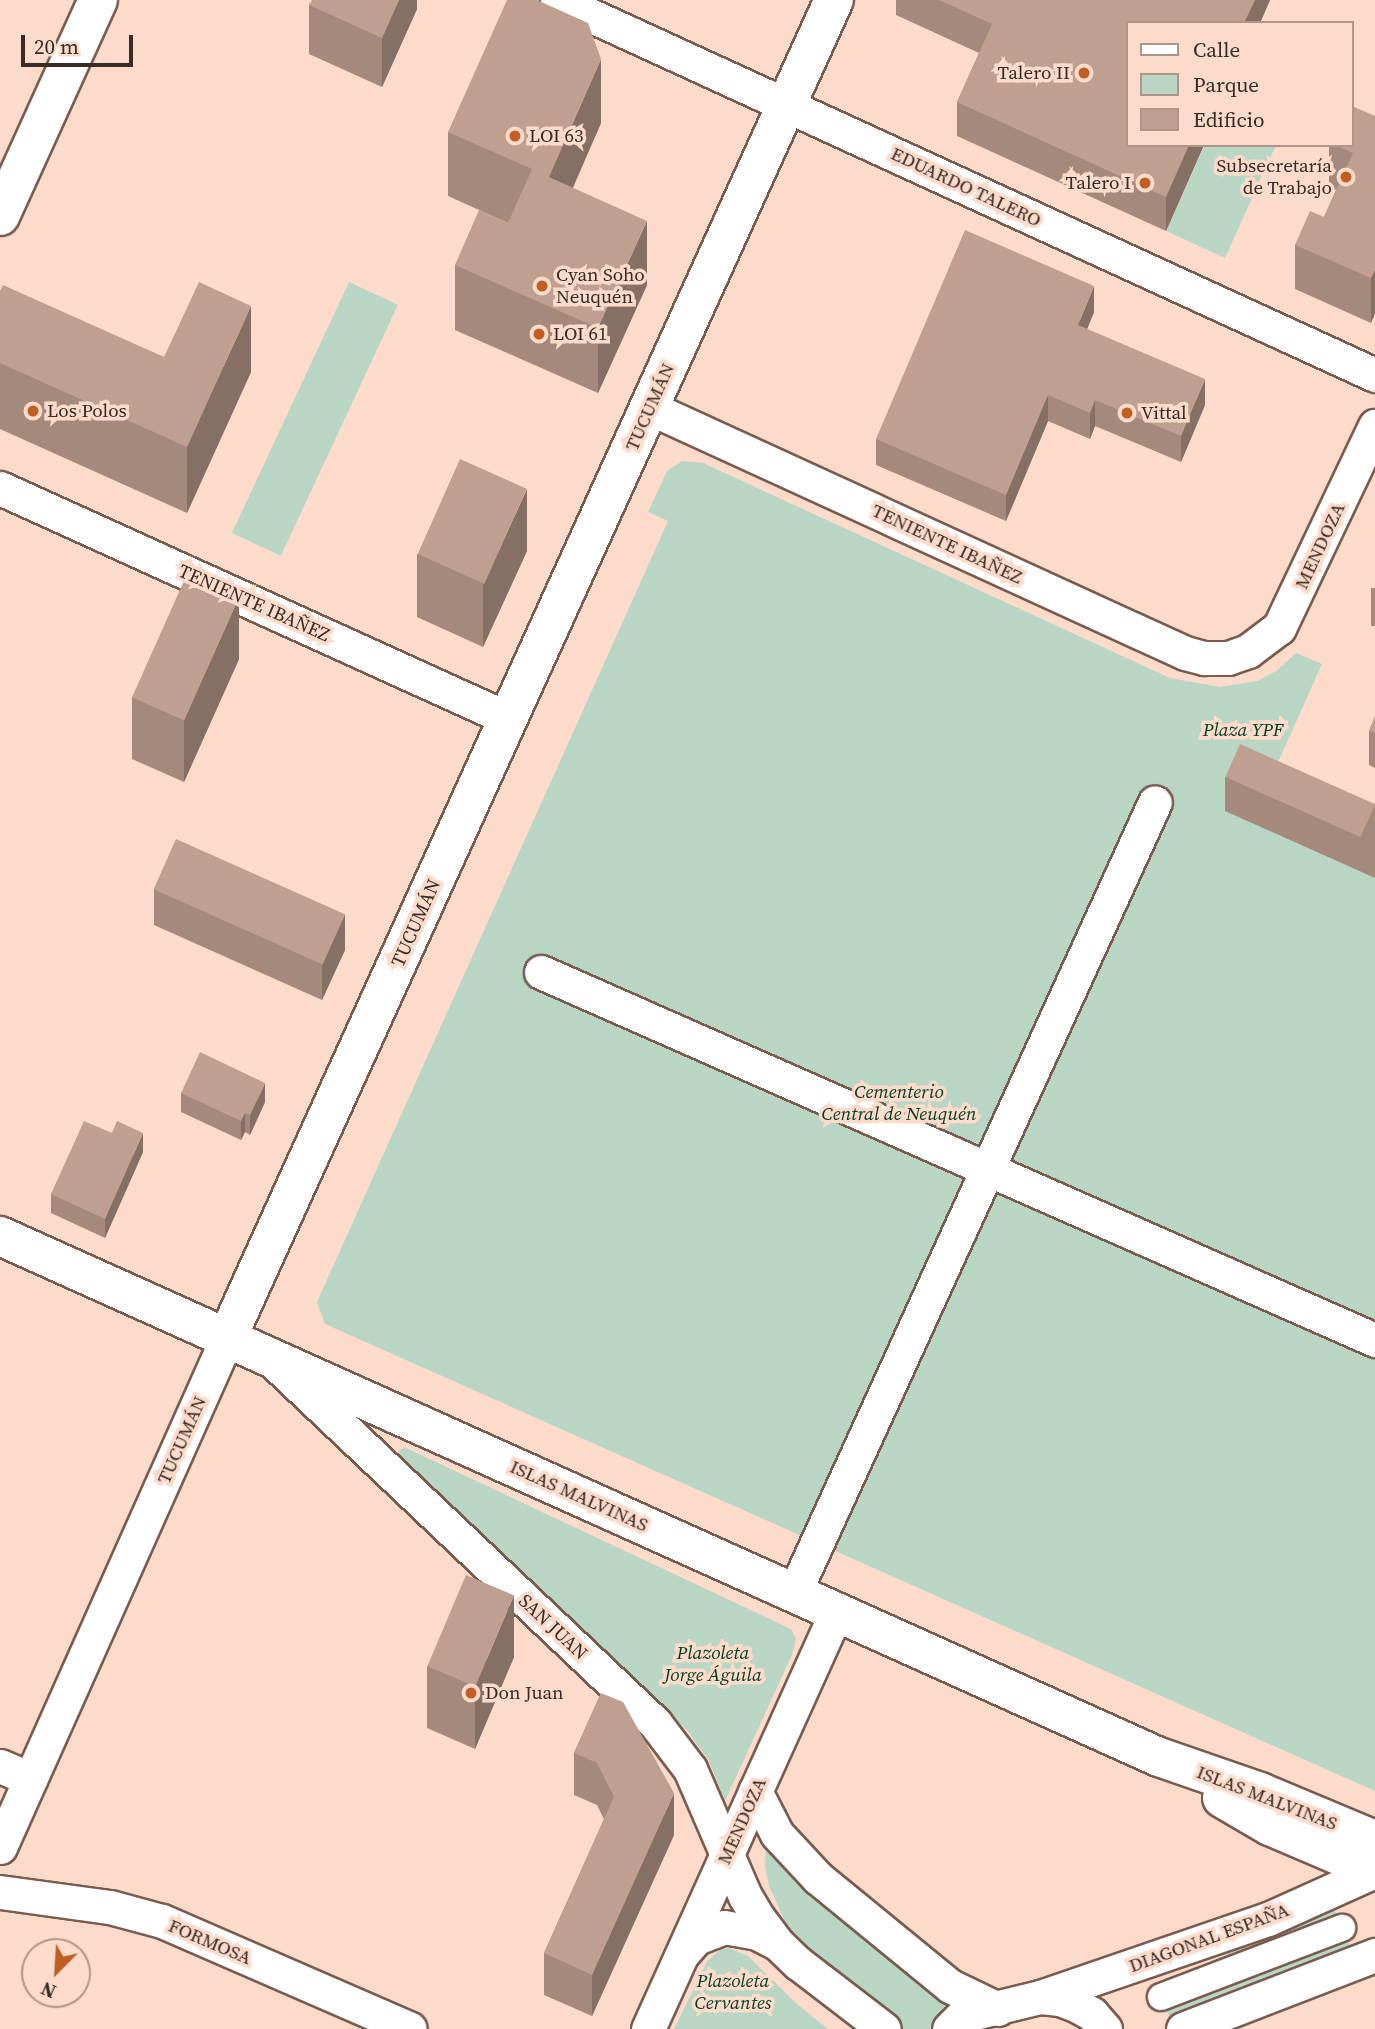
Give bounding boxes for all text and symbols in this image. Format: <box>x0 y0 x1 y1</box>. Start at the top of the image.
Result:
scale bar <box>24 21 136 65</box>
legend <box>1126 21 1354 147</box>
text: 20 m <box>34 32 79 61</box>
text: Calle <box>1193 35 1240 64</box>
place label: Talero II <box>997 62 1070 84</box>
marker: Talero II <box>1076 65 1092 81</box>
text: Parque <box>1193 70 1259 99</box>
text: Edificio <box>1193 105 1265 134</box>
place label: LOI 63 <box>529 125 583 147</box>
marker: LOI 63 <box>507 128 523 144</box>
street label: EDUARDO TALERO <box>887 142 1045 232</box>
place label: Subsecretaría de Trabajo <box>1217 155 1332 199</box>
marker: Subsecretaría de Trabajo <box>1338 169 1354 185</box>
place label: Talero I <box>1066 172 1131 194</box>
marker: Talero I <box>1137 175 1153 191</box>
place label: Cyan Soho Neuquén <box>556 264 645 308</box>
marker: Cyan Soho Neuquén <box>534 278 550 294</box>
place label: LOI 61 <box>553 323 607 345</box>
marker: LOI 61 <box>531 326 547 342</box>
street label: TUCUMÁN <box>621 360 679 454</box>
place label: Los Polos <box>47 400 127 422</box>
place label: Vittal <box>1141 402 1187 424</box>
marker: Los Polos <box>25 403 41 419</box>
marker: Vittal <box>1119 405 1135 421</box>
street label: TENIENTE IBAÑEZ <box>868 499 1026 589</box>
street label: MENDOZA <box>1290 499 1350 593</box>
street label: TENIENTE IBAÑEZ <box>175 559 333 647</box>
park label: Plaza YPF <box>1203 719 1283 741</box>
street label: TUCUMÁN <box>387 876 445 970</box>
park label: Cementerio Central de Neuquén <box>821 1081 977 1125</box>
street label: TUCUMÁN <box>153 1393 211 1487</box>
street label: ISLAS MALVINAS <box>506 1455 652 1537</box>
street label: SAN JUAN <box>514 1589 592 1665</box>
park label: Plazoleta Jorge Águila <box>664 1642 762 1686</box>
place label: Don Juan <box>485 1682 564 1704</box>
marker: Don Juan <box>463 1685 479 1701</box>
street label: ISLAS MALVINAS <box>1194 1761 1340 1835</box>
street label: MENDOZA <box>713 1774 771 1868</box>
street label: DIAGONAL ESPAÑA <box>1126 1898 1292 1978</box>
street label: FORMOSA <box>165 1914 255 1970</box>
north arrow <box>21 1938 91 2008</box>
park label: Plazoleta Cervantes <box>695 1970 771 2014</box>
text: N <box>37 1976 60 2005</box>

